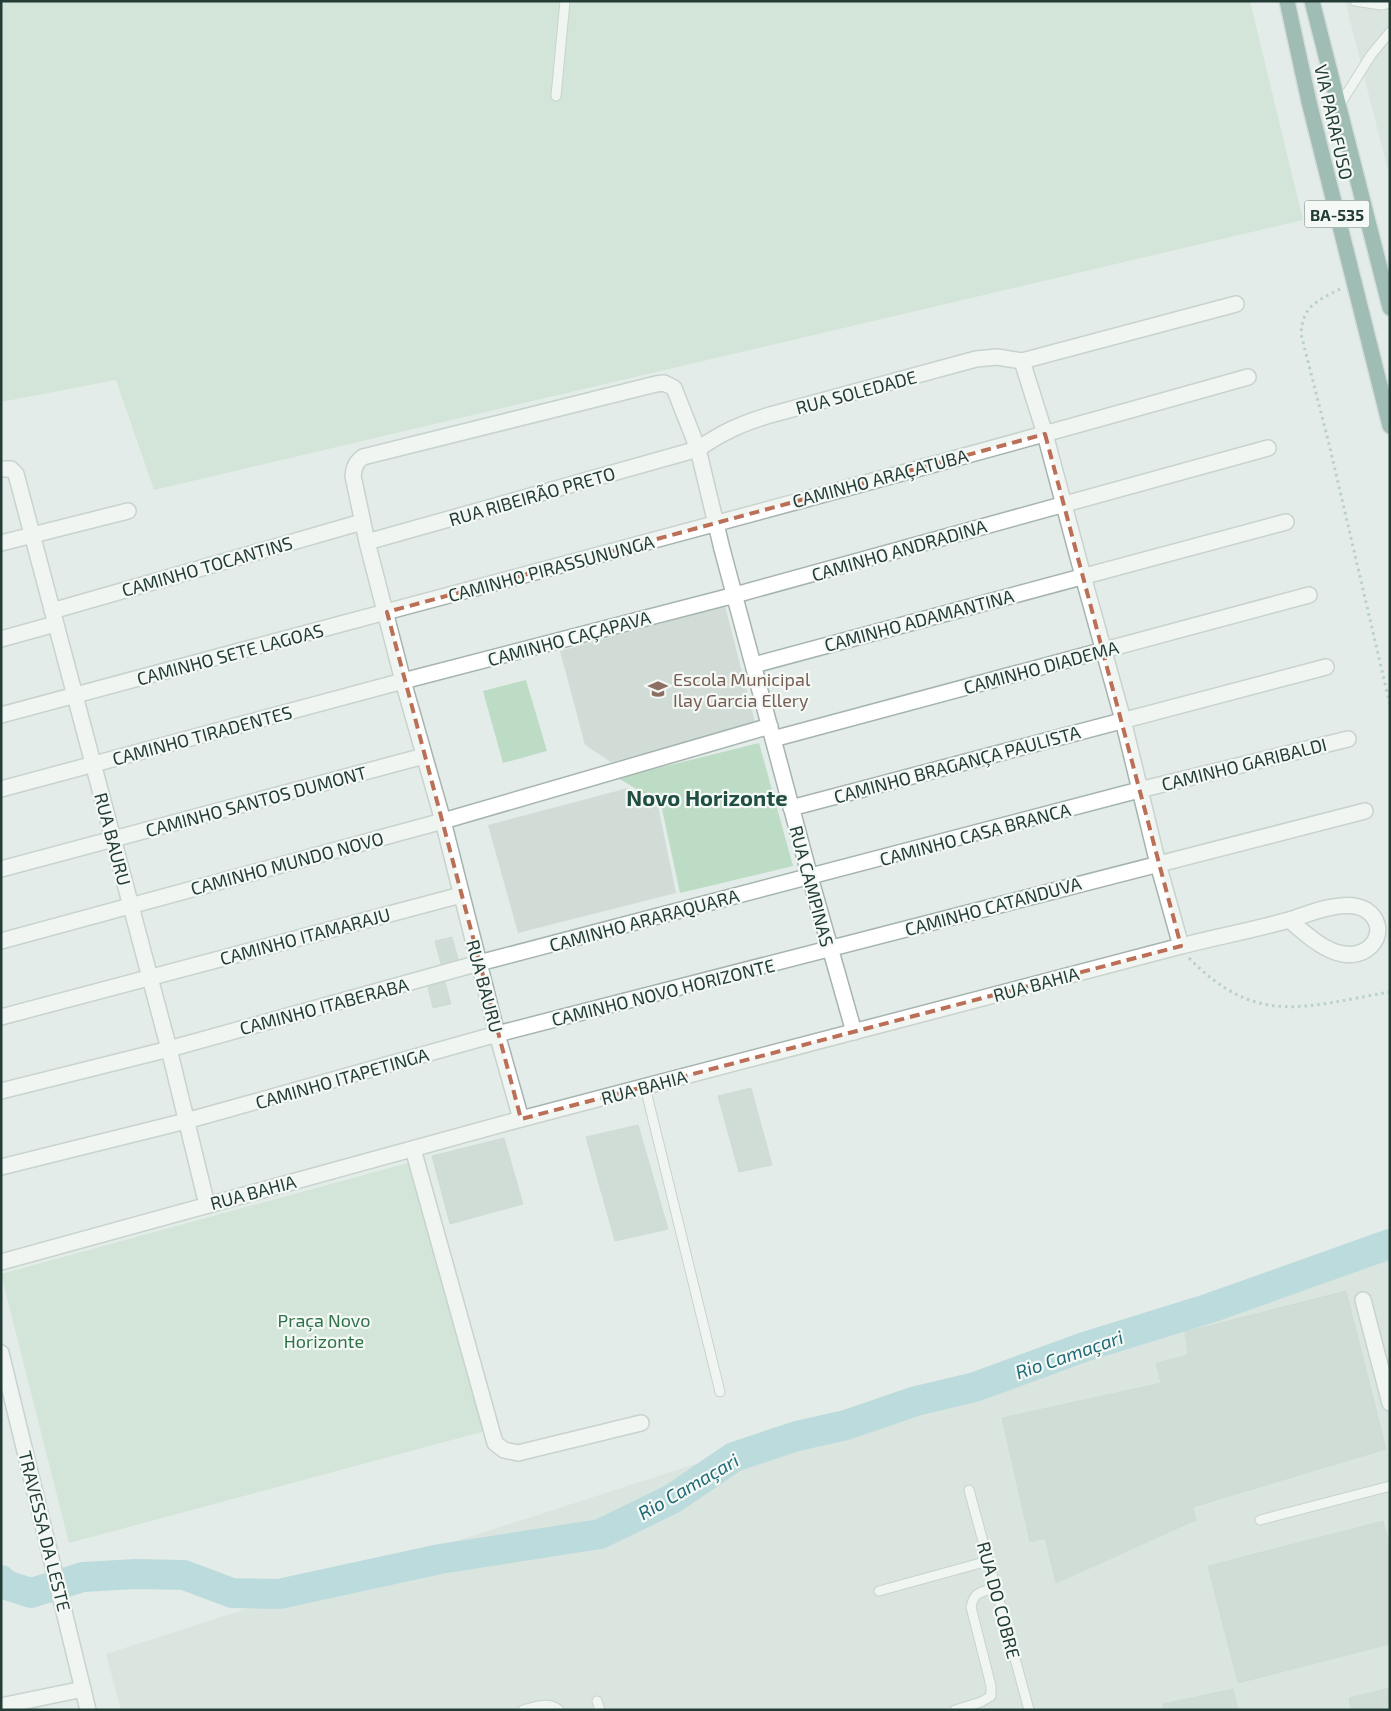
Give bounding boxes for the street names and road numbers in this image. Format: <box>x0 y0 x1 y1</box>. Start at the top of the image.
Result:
street label: VIA PARAFUSO <box>1310 62 1358 182</box>
road number: BA-535 <box>1304 200 1370 228</box>
street label: RUA SOLEDADE <box>793 365 919 419</box>
street label: CAMINHO ARAÇATUBA <box>790 444 971 513</box>
street label: RUA RIBEIRÃO PRETO <box>446 462 618 530</box>
street label: CAMINHO ANDRADINA <box>809 514 990 586</box>
street label: CAMINHO PIRASSUNUNGA <box>446 530 657 606</box>
street label: CAMINHO TOCANTINS <box>119 531 295 601</box>
street label: CAMINHO ADAMANTINA <box>822 584 1017 656</box>
street label: CAMINHO CAÇAPAVA <box>485 605 654 671</box>
street label: CAMINHO SETE LAGOAS <box>134 618 326 690</box>
street label: CAMINHO DIADEMA <box>961 636 1122 698</box>
street label: CAMINHO TIRADENTES <box>110 700 294 770</box>
street label: CAMINHO BRAGANÇA PAULISTA <box>831 720 1084 808</box>
street label: CAMINHO GARIBALDI <box>1159 733 1329 795</box>
street label: CAMINHO SANTOS DUMONT <box>143 761 369 841</box>
street label: RUA BAURU <box>90 790 136 888</box>
street label: CAMINHO CASA BRANCA <box>877 798 1074 870</box>
street label: RUA CAMPINAS <box>785 823 839 949</box>
street label: CAMINHO MUNDO NOVO <box>188 827 386 899</box>
street label: CAMINHO CATANDUVA <box>902 872 1084 940</box>
street label: CAMINHO ARARAQUARA <box>547 884 742 956</box>
street label: CAMINHO ITAMARAJU <box>217 903 393 969</box>
street label: RUA BAURU <box>462 937 508 1035</box>
street label: CAMINHO NOVO HORIZONTE <box>549 954 777 1030</box>
street label: RUA BAHIA <box>991 962 1082 1006</box>
street label: CAMINHO ITABERABA <box>237 973 412 1039</box>
street label: CAMINHO ITAPETINGA <box>253 1043 432 1113</box>
street label: RUA BAHIA <box>599 1065 690 1109</box>
street label: RUA BAHIA <box>208 1170 299 1214</box>
street label: TRAVESSA DA LESTE <box>14 1448 76 1614</box>
street label: RUA DO COBRE <box>973 1539 1025 1661</box>

